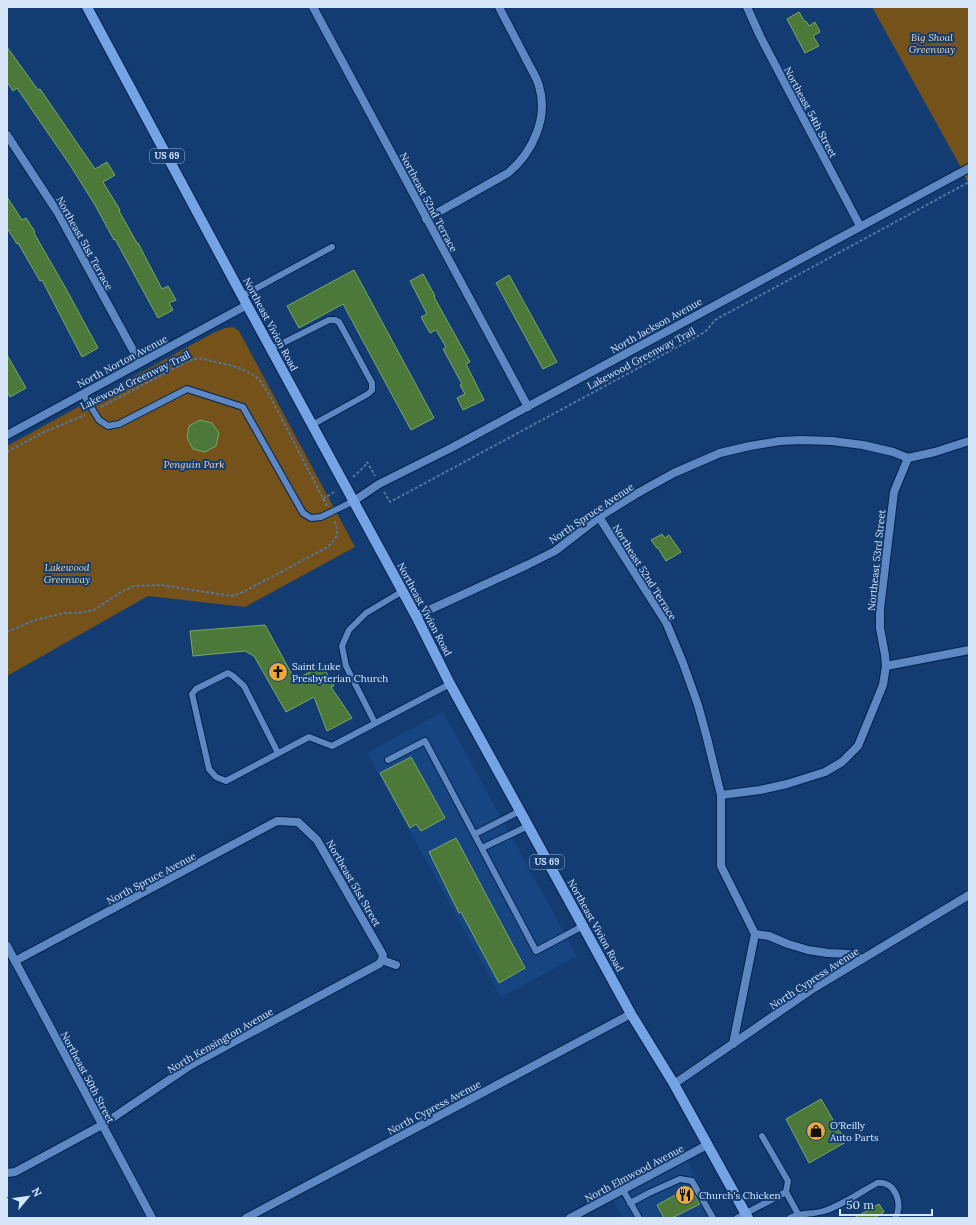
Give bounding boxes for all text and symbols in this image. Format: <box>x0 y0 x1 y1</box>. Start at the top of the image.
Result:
park label: Big Shoal Greenway <box>909 31 955 56</box>
street label: Northeast 54th Street <box>781 65 840 160</box>
road number: US 69 <box>150 149 184 163</box>
street label: Northeast 52nd Terrace <box>397 150 461 255</box>
street label: Northeast 51st Terrace <box>53 194 116 293</box>
street label: Northeast Vivion Road <box>240 275 301 373</box>
street label: North Jackson Avenue <box>608 295 705 356</box>
street label: Lakewood Greenway Trail <box>585 324 698 393</box>
street label: North Norton Avenue <box>75 332 170 391</box>
street label: Lakewood Greenway Trail <box>78 348 193 413</box>
park label: Penguin Park <box>164 458 224 471</box>
street label: North Spruce Avenue <box>546 480 637 547</box>
street label: Northeast 53rd Street <box>865 509 888 611</box>
street label: Northeast 52nd Terrace <box>610 522 680 623</box>
street label: Northeast Vivion Road <box>394 560 455 658</box>
park label: Lakewood Greenway <box>44 561 90 586</box>
place label: Saint Luke Presbyterian Church <box>292 660 388 685</box>
church icon: Saint Luke Presbyterian Church <box>267 661 289 683</box>
street label: Northeast 51st Street <box>323 838 384 929</box>
street label: North Spruce Avenue <box>104 849 199 908</box>
road number: US 69 <box>530 855 564 869</box>
street label: Northeast Vivion Road <box>565 877 626 974</box>
street label: North Cypress Avenue <box>767 944 862 1012</box>
street label: North Kensington Avenue <box>165 1005 276 1076</box>
street label: Northeast 50th Street <box>58 1029 117 1125</box>
street label: North Cypress Avenue <box>385 1077 484 1138</box>
place label: O'Reilly Auto Parts <box>829 1119 879 1144</box>
shop icon: O'Reilly Auto Parts <box>805 1120 827 1142</box>
street label: North Elmwood Avenue <box>583 1142 686 1205</box>
north arrow <box>8 1177 48 1217</box>
restaurant icon: Church's Chicken <box>674 1184 696 1206</box>
text: N <box>29 1185 45 1200</box>
place label: Church's Chicken <box>699 1189 781 1202</box>
scale bar <box>840 1191 932 1217</box>
text: 50 m <box>846 1197 874 1212</box>

